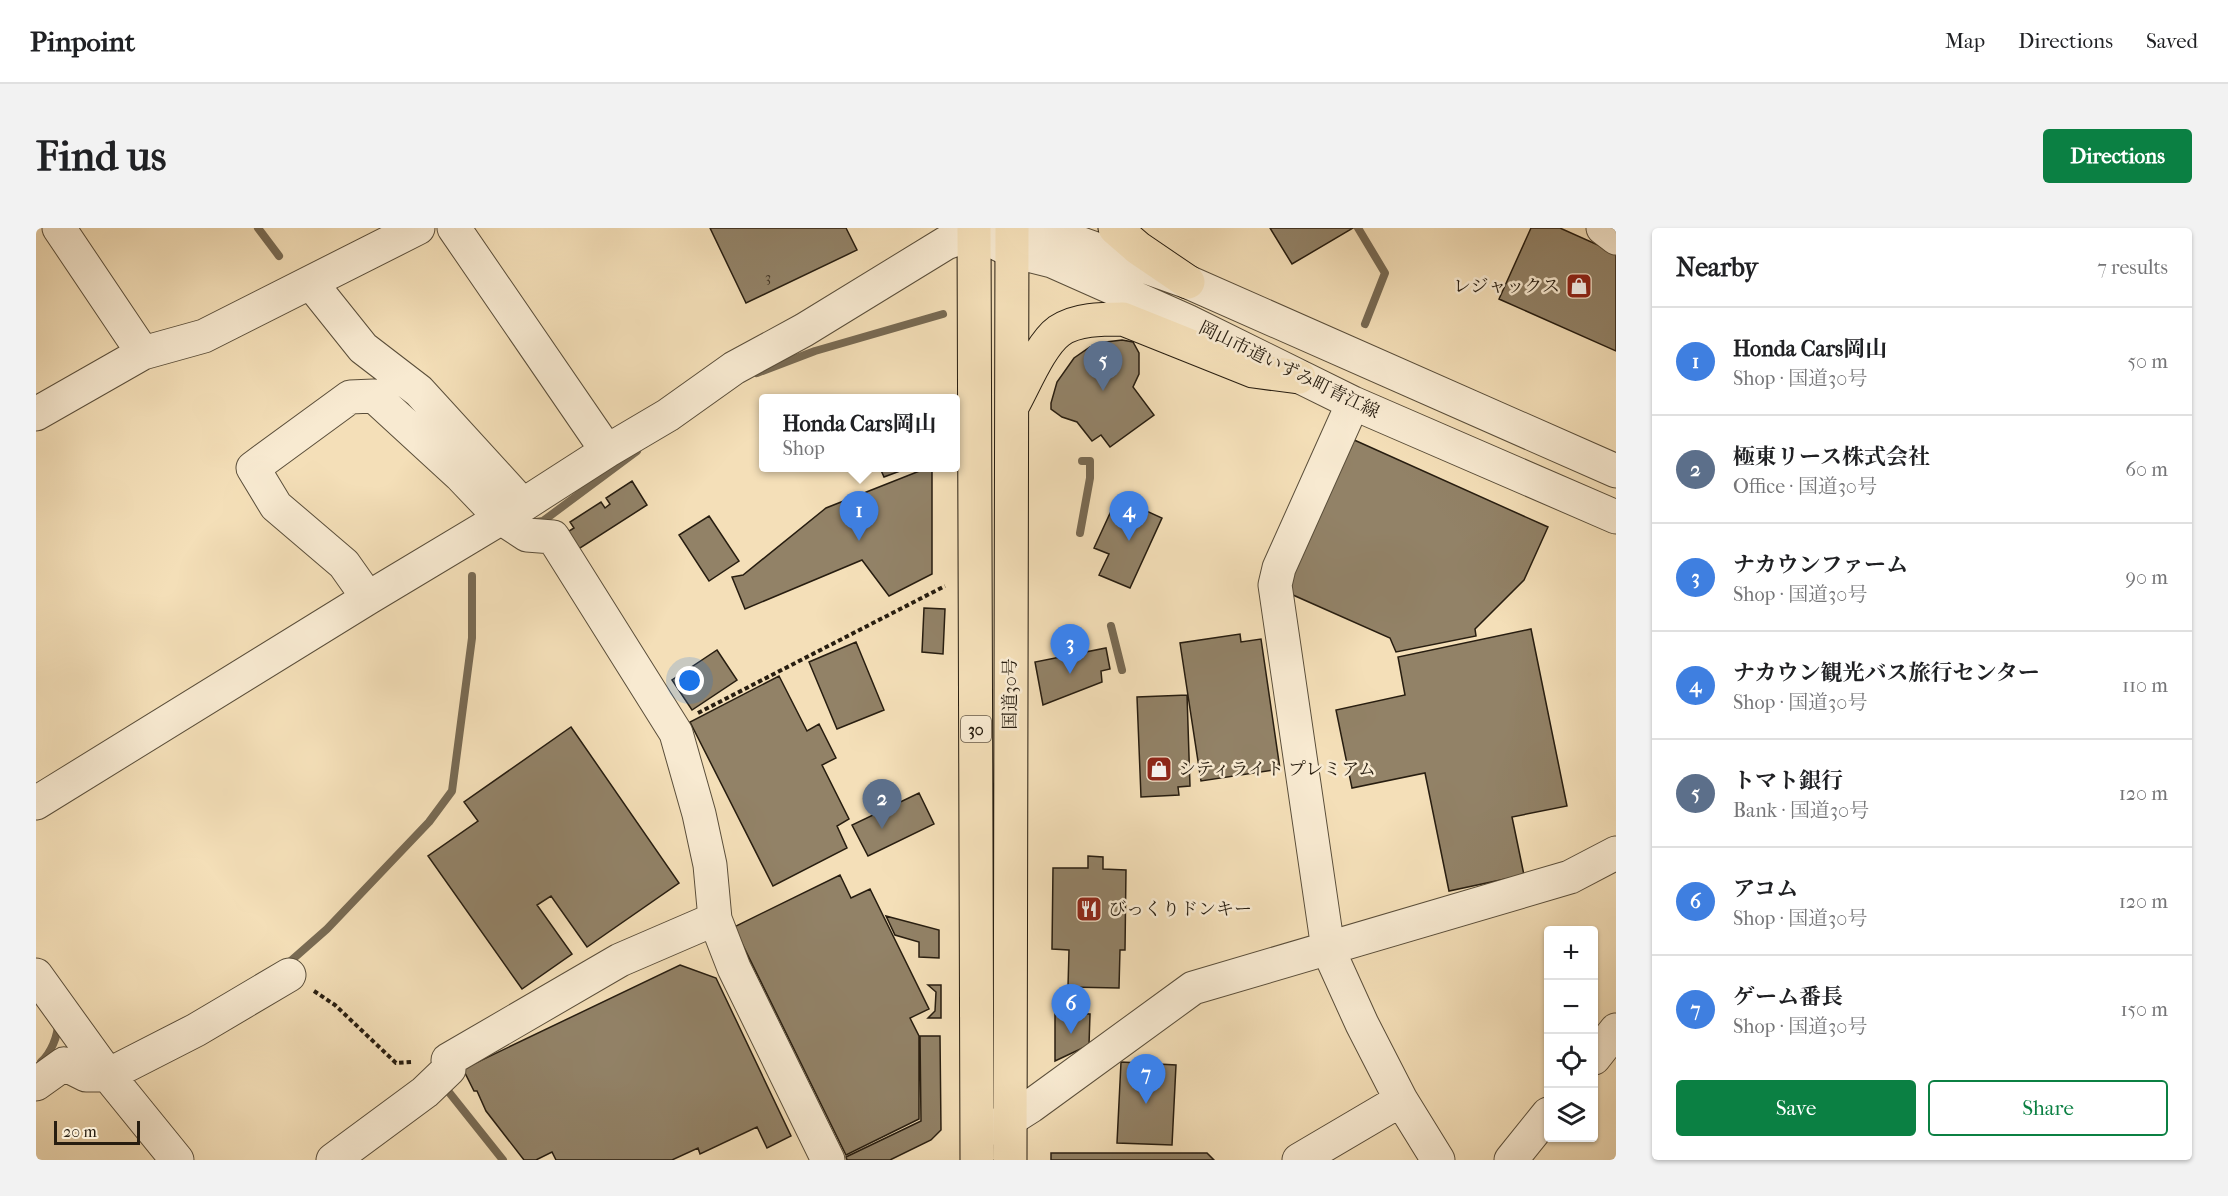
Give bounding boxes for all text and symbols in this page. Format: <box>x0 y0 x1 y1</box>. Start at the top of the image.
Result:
text: Pinpoint <box>30 25 135 58</box>
text: Map <box>1945 29 1985 53</box>
text: Directions <box>2018 29 2113 53</box>
text: Saved <box>2146 29 2198 53</box>
button: Directions <box>2043 129 2192 183</box>
text: Find us <box>36 132 166 181</box>
text: Nearby <box>1676 252 1758 283</box>
text: 7 results <box>2097 256 2168 279</box>
house number: 3 <box>765 268 771 286</box>
shop icon: レジャックス <box>1564 271 1594 301</box>
place label: レジャックス <box>1453 276 1560 297</box>
street label: 岡山市道いずみ町青江線 <box>1195 317 1383 423</box>
text: Honda Cars岡山 <box>1733 336 1887 362</box>
pin: 5 <box>1084 342 1122 391</box>
text: 1 <box>1692 350 1699 373</box>
text: 50 m <box>2127 350 2168 373</box>
text: Shop · 国道30号 <box>1733 367 1867 390</box>
popup <box>759 394 960 472</box>
text: Honda Cars岡山 <box>782 411 937 437</box>
text: Shop <box>782 437 825 460</box>
text: 極東リース株式会社 <box>1733 444 1930 470</box>
text: 2 <box>1690 458 1701 481</box>
text: 60 m <box>2125 458 2168 481</box>
text: Office · 国道30号 <box>1733 475 1877 498</box>
pin: 1 <box>840 492 878 541</box>
pin: 4 <box>1110 492 1148 541</box>
text: ナカウンファーム <box>1733 552 1908 578</box>
text: 3 <box>1691 566 1700 589</box>
text: 90 m <box>2126 566 2168 589</box>
text: Shop · 国道30号 <box>1733 583 1867 606</box>
pin: 3 <box>1050 624 1090 674</box>
street label: 国道30号 <box>1000 658 1021 730</box>
text: ナカウン観光バス旅行センター <box>1733 660 2040 686</box>
your location <box>675 666 704 695</box>
text: 4 <box>1690 674 1701 697</box>
text: 110 m <box>2122 674 2168 697</box>
text: Shop · 国道30号 <box>1733 691 1867 714</box>
road number: 30 <box>961 716 991 742</box>
shop icon: シティライト プレミアム <box>1144 754 1174 784</box>
place label: シティライト プレミアム <box>1178 759 1376 780</box>
text: トマト銀行 <box>1733 768 1843 794</box>
pin: 2 <box>862 780 902 829</box>
text: 5 <box>1691 782 1700 805</box>
text: 120 m <box>2119 782 2168 805</box>
text: Bank · 国道30号 <box>1733 799 1869 822</box>
text: アコム <box>1733 876 1798 902</box>
text: 6 <box>1690 890 1701 913</box>
text: 120 m <box>2119 890 2168 913</box>
restaurant icon: びっくりドンキー <box>1074 894 1104 924</box>
place label: びっくりドンキー <box>1108 899 1252 920</box>
text: Shop · 国道30号 <box>1733 907 1867 930</box>
map controls <box>1544 926 1598 1142</box>
button: + <box>1544 926 1598 980</box>
button: − <box>1544 980 1598 1034</box>
pin: 6 <box>1052 984 1090 1034</box>
text: ゲーム番長 <box>1733 984 1843 1010</box>
text: 7 <box>1691 998 1700 1021</box>
text: 150 m <box>2120 998 2168 1021</box>
text: Shop · 国道30号 <box>1733 1015 1867 1038</box>
button: locate <box>1544 1034 1598 1088</box>
pin: 7 <box>1126 1054 1166 1104</box>
button: Save <box>1676 1080 1916 1136</box>
button: Share <box>1928 1080 2168 1136</box>
button: layers <box>1544 1088 1598 1142</box>
scale bar <box>54 1118 140 1146</box>
text: 20 m <box>63 1122 97 1141</box>

